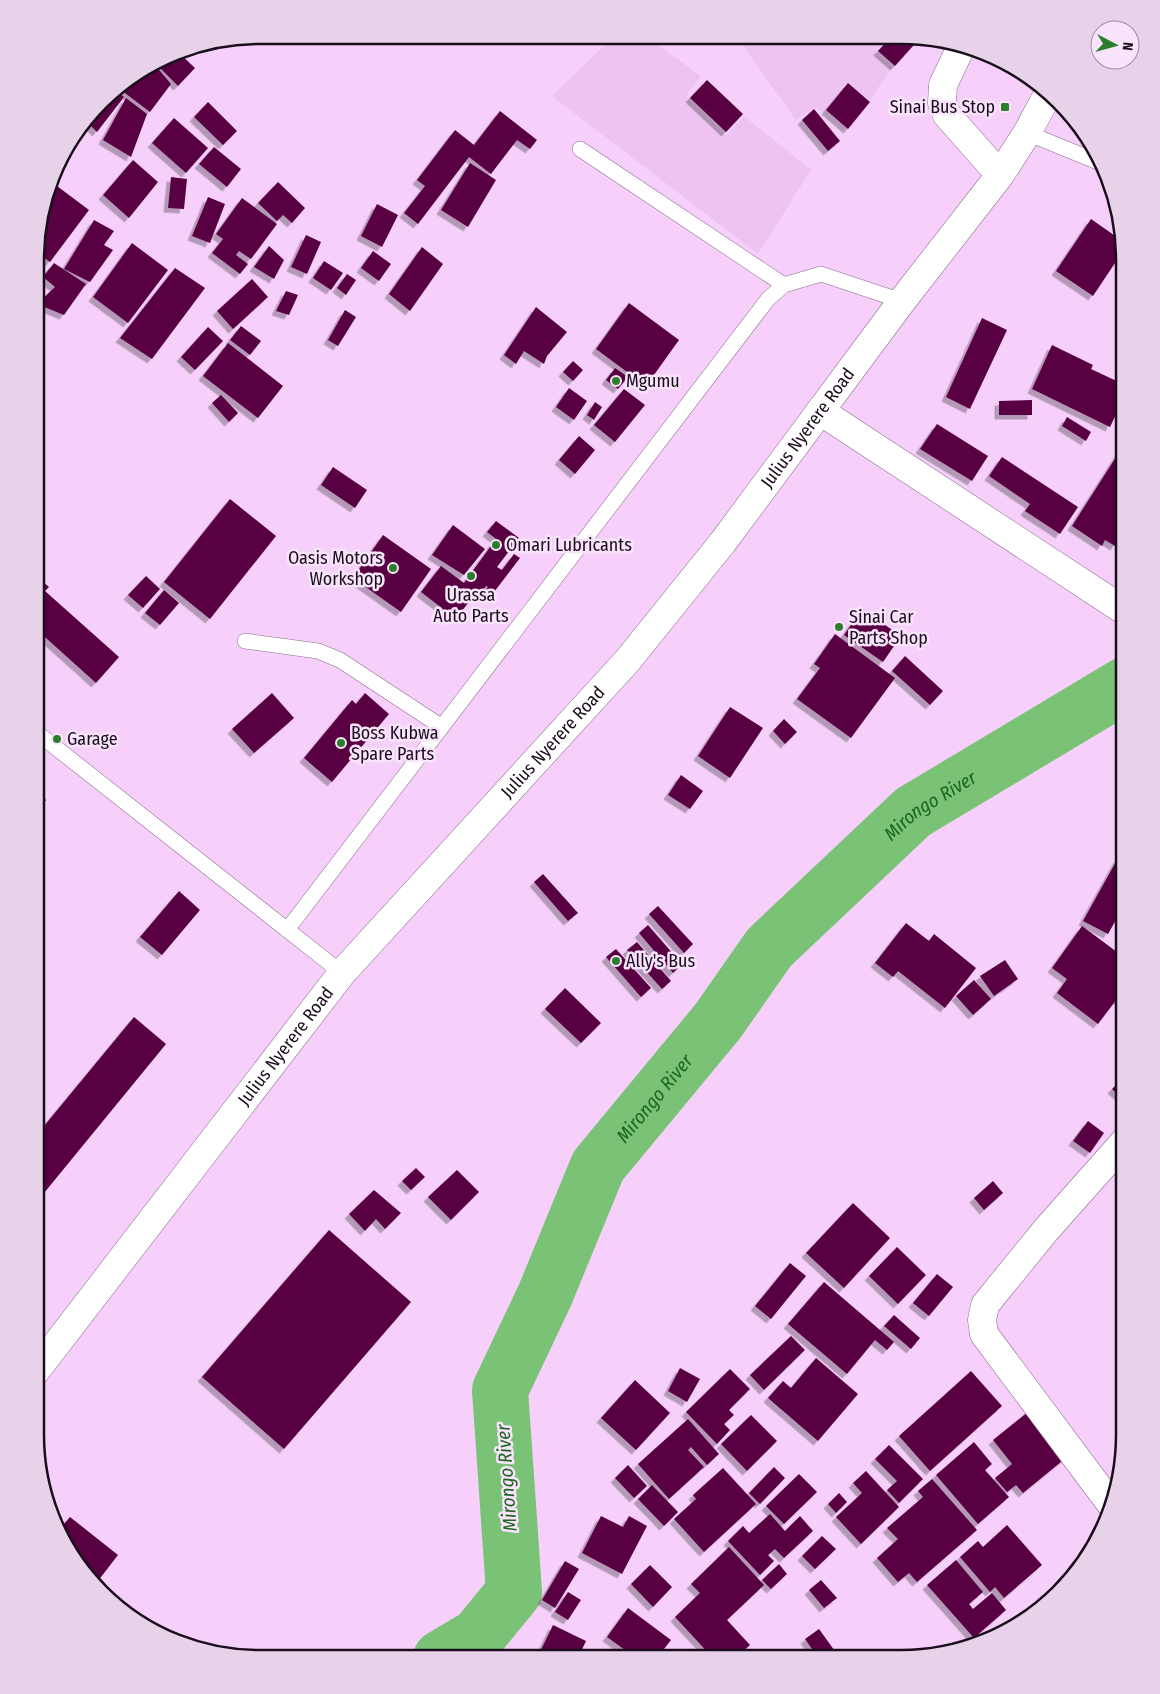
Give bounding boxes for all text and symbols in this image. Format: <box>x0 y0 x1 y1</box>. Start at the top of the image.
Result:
north arrow <box>1090 20 1140 70</box>
text: N <box>1119 41 1136 51</box>
place label: Sinai Bus Stop <box>890 96 995 118</box>
marker: Sinai Bus Stop <box>999 101 1011 113</box>
street label: Julius Nyerere Road <box>756 364 859 492</box>
place label: Mgumu <box>626 370 680 392</box>
marker: Mgumu <box>610 375 622 387</box>
place label: Omari Lubricants <box>506 534 632 556</box>
marker: Omari Lubricants <box>490 539 502 551</box>
place label: Oasis Motors Workshop <box>288 547 383 590</box>
marker: Oasis Motors Workshop <box>387 562 399 574</box>
marker: Urassa Auto Parts <box>465 570 477 582</box>
place label: Urassa Auto Parts <box>433 584 509 627</box>
place label: Sinai Car Parts Shop <box>849 606 928 649</box>
marker: Sinai Car Parts Shop <box>833 621 845 633</box>
street label: Julius Nyerere Road <box>496 682 609 803</box>
place label: Boss Kubwa Spare Parts <box>351 722 439 765</box>
place label: Garage <box>67 728 118 750</box>
marker: Garage <box>51 733 63 745</box>
marker: Boss Kubwa Spare Parts <box>335 737 347 749</box>
water label: Mirongo River <box>879 765 982 845</box>
place label: Ally's Bus <box>626 950 695 972</box>
marker: Ally's Bus <box>610 955 622 967</box>
street label: Julius Nyerere Road <box>233 983 338 1110</box>
water label: Mirongo River <box>611 1049 699 1147</box>
water label: Mirongo River <box>491 1422 522 1532</box>

